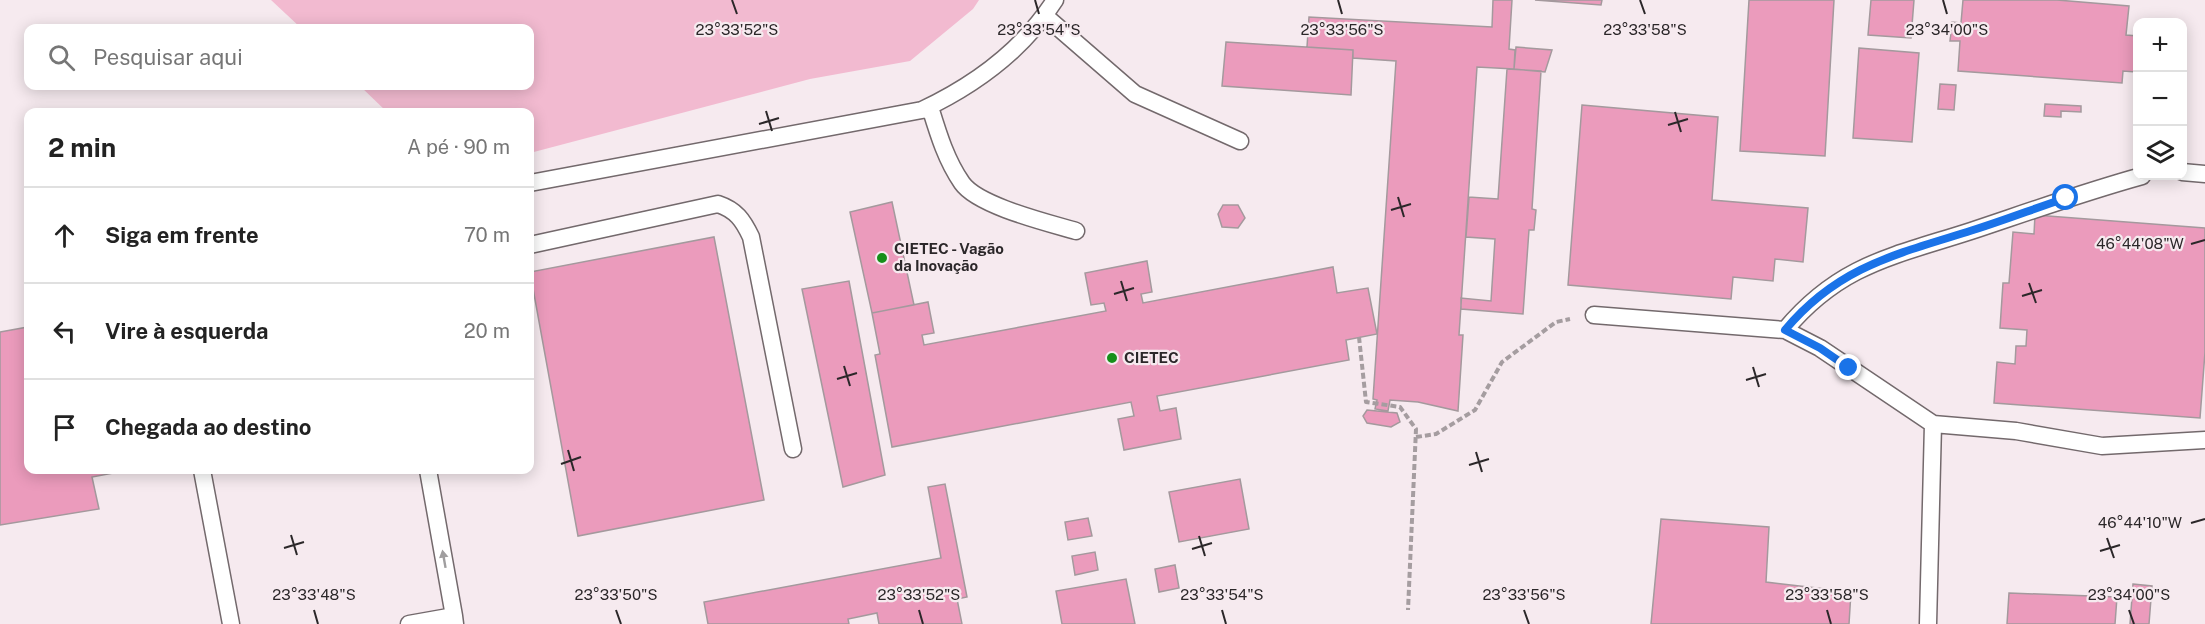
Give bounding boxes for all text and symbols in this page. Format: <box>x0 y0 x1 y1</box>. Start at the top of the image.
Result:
map controls <box>2133 18 2187 180</box>
button: + <box>2133 18 2187 72</box>
text: 23°33'52"S <box>696 21 778 38</box>
text: 23°33'54"S <box>997 21 1081 38</box>
text: 23°33'56"S <box>1300 21 1384 38</box>
text: 23°33'58"S <box>1603 21 1687 38</box>
text: 23°34'00"S <box>1906 21 1988 38</box>
search box <box>24 24 534 90</box>
icon: search <box>45 41 78 74</box>
text: Pesquisar aqui <box>93 44 243 70</box>
button: − <box>2133 72 2187 126</box>
button: layers <box>2133 126 2187 180</box>
text: 2 min <box>48 132 116 163</box>
text: A pé · 90 m <box>407 135 510 159</box>
route start <box>2052 184 2078 210</box>
icon: ahead <box>48 219 81 252</box>
text: Siga em frente <box>105 222 259 248</box>
text: 70 m <box>464 223 510 247</box>
text: 46°44'08"W <box>2096 235 2184 252</box>
place label: CIETEC - Vagão da Inovação <box>894 240 1004 274</box>
marker: CIETEC - Vagão da Inovação <box>875 251 889 265</box>
icon: left <box>48 315 81 348</box>
text: Vire à esquerda <box>105 318 269 344</box>
text: 20 m <box>464 319 510 343</box>
place label: CIETEC <box>1124 349 1179 366</box>
marker: CIETEC <box>1105 351 1119 365</box>
route end <box>1835 354 1861 380</box>
icon: arrive <box>48 411 81 444</box>
text: Chegada ao destino <box>105 414 311 440</box>
text: 46°44'10"W <box>2098 514 2182 531</box>
one-way arrow <box>439 549 448 568</box>
text: 23°33'48"S <box>272 586 356 603</box>
text: 23°33'50"S <box>574 586 658 603</box>
text: 23°33'52"S <box>878 586 960 603</box>
text: 23°33'54"S <box>1180 586 1264 603</box>
text: 23°33'56"S <box>1482 586 1566 603</box>
text: 23°33'58"S <box>1785 586 1869 603</box>
text: 23°34'00"S <box>2088 586 2170 603</box>

